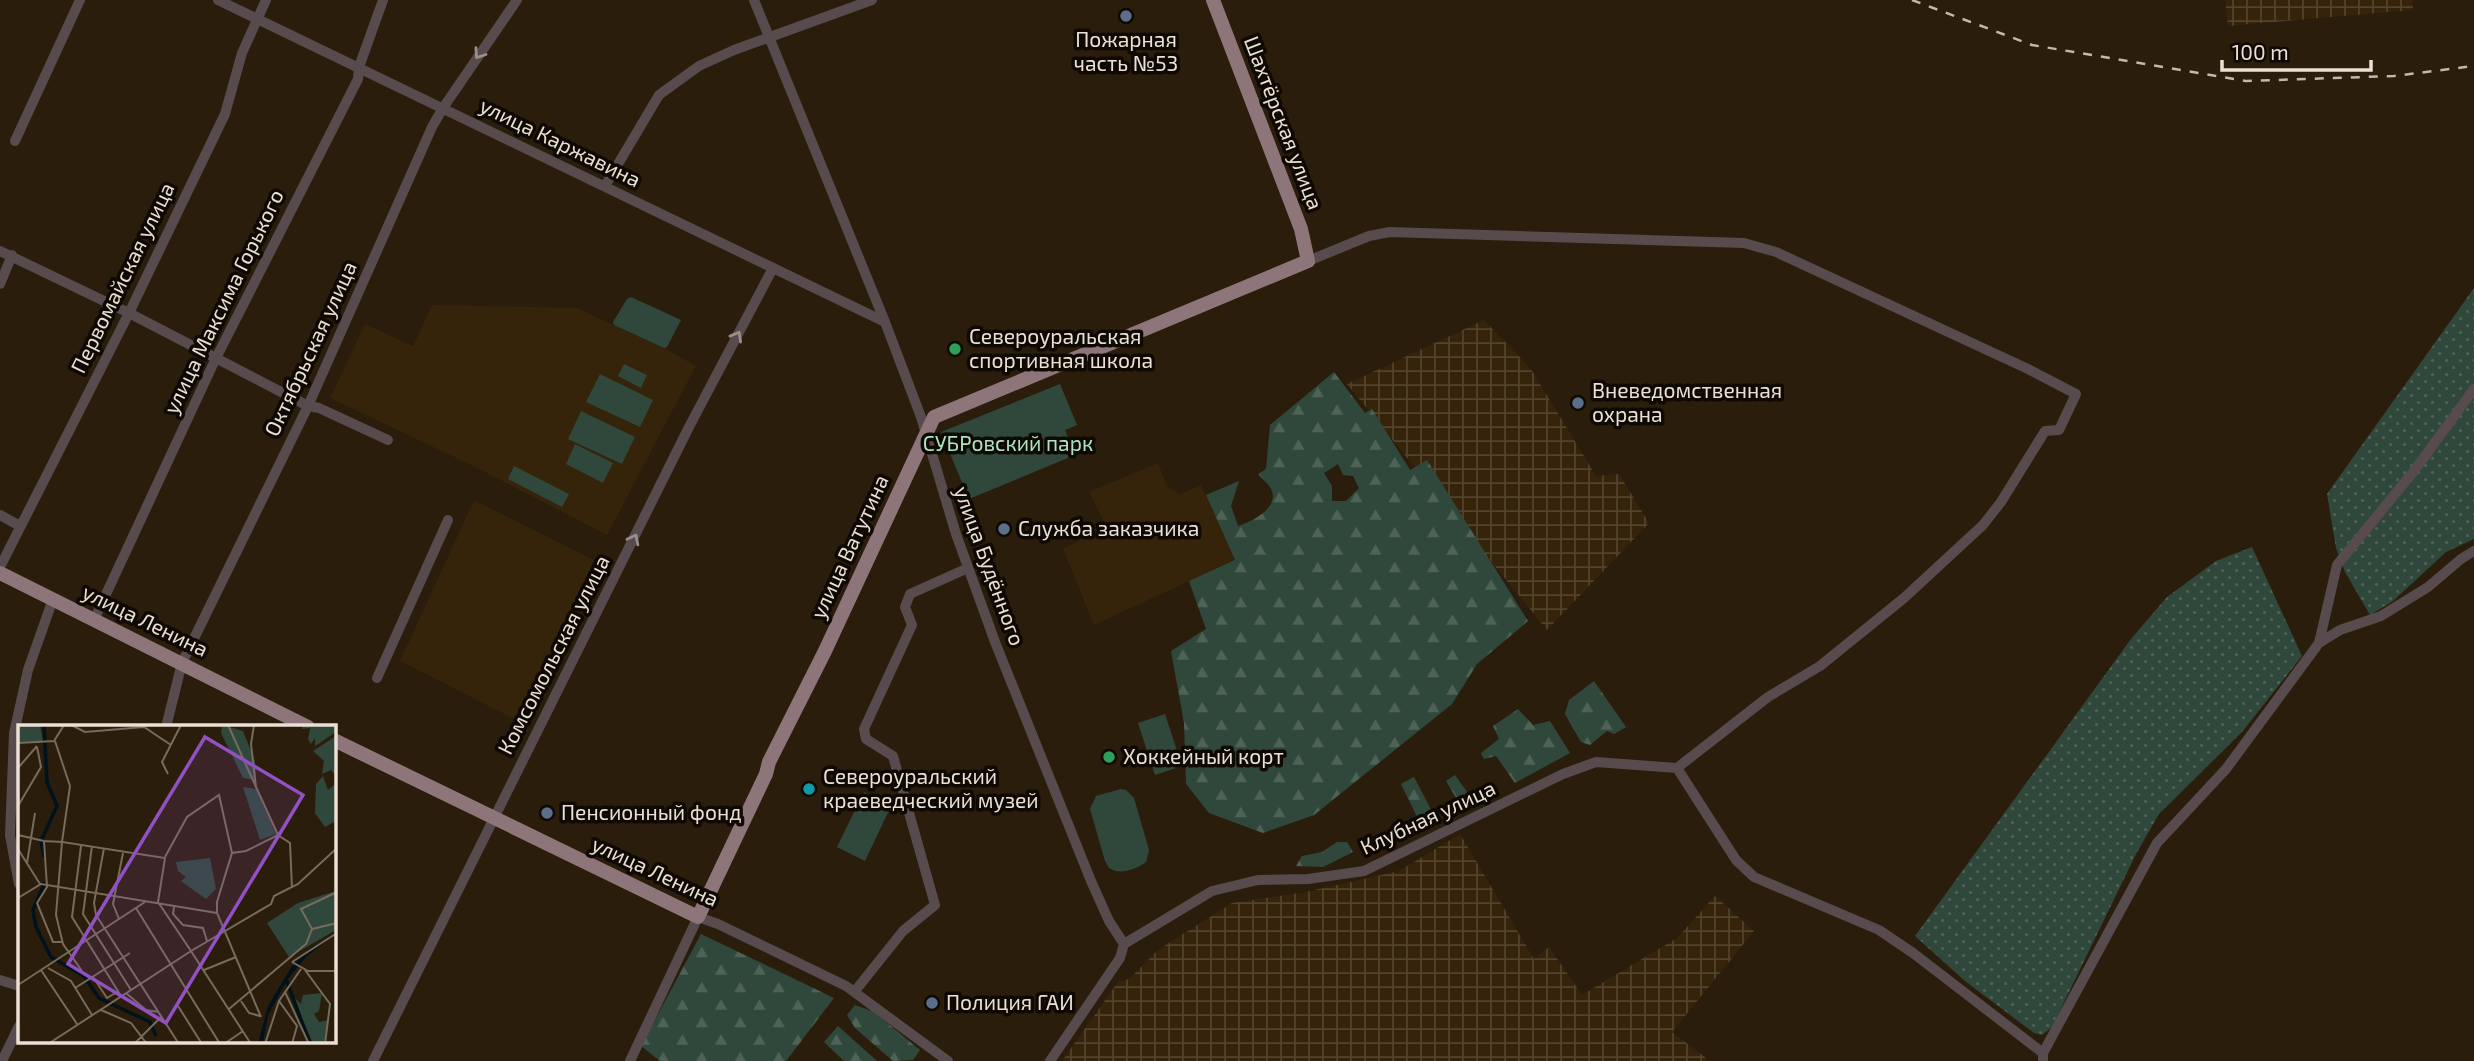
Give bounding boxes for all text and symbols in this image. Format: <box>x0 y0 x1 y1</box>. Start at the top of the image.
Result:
marker: Пожарная часть №53 <box>1118 8 1134 24</box>
place label: Пожарная часть №53 <box>1074 26 1178 75</box>
scale bar <box>2222 28 2371 72</box>
street label: Шахтёрская улица <box>1239 32 1329 213</box>
text: 100 m <box>2232 39 2289 64</box>
one-way arrow <box>475 46 488 59</box>
street label: улица Каржавина <box>476 92 645 192</box>
street label: Первомайская улица <box>65 178 180 377</box>
street label: улица Максима Горького <box>157 185 289 418</box>
street label: Октябрьская улица <box>258 257 362 440</box>
place label: Североуральская спортивная школа <box>969 323 1153 372</box>
one-way arrow <box>729 330 742 343</box>
marker: Североуральская спортивная школа <box>947 341 963 357</box>
place label: Вневедомственная охрана <box>1592 377 1782 426</box>
marker: Вневедомственная охрана <box>1570 395 1586 411</box>
park label: СУБРовский парк <box>923 430 1093 455</box>
street label: улица Ватутина <box>804 470 894 623</box>
street label: улица Будённого <box>949 482 1031 649</box>
place label: Служба заказчика <box>1018 515 1199 541</box>
marker: Служба заказчика <box>996 521 1012 537</box>
one-way arrow <box>626 534 640 546</box>
street label: Комсомольская улица <box>492 551 615 759</box>
street label: улица Ленина <box>78 578 213 662</box>
inset map <box>18 725 336 1044</box>
place label: Хоккейный корт <box>1123 743 1284 768</box>
marker: Хоккейный корт <box>1101 749 1117 765</box>
place label: Североуральский краеведческий музей <box>823 763 1039 813</box>
street label: Клубная улица <box>1356 774 1499 860</box>
marker: Североуральский краеведческий музей <box>801 781 817 797</box>
place label: Пенсионный фонд <box>561 799 742 824</box>
marker: Пенсионный фонд <box>539 805 555 821</box>
street label: улица Ленина <box>588 830 723 912</box>
place label: Полиция ГАИ <box>946 989 1074 1014</box>
marker: Полиция ГАИ <box>924 995 940 1011</box>

